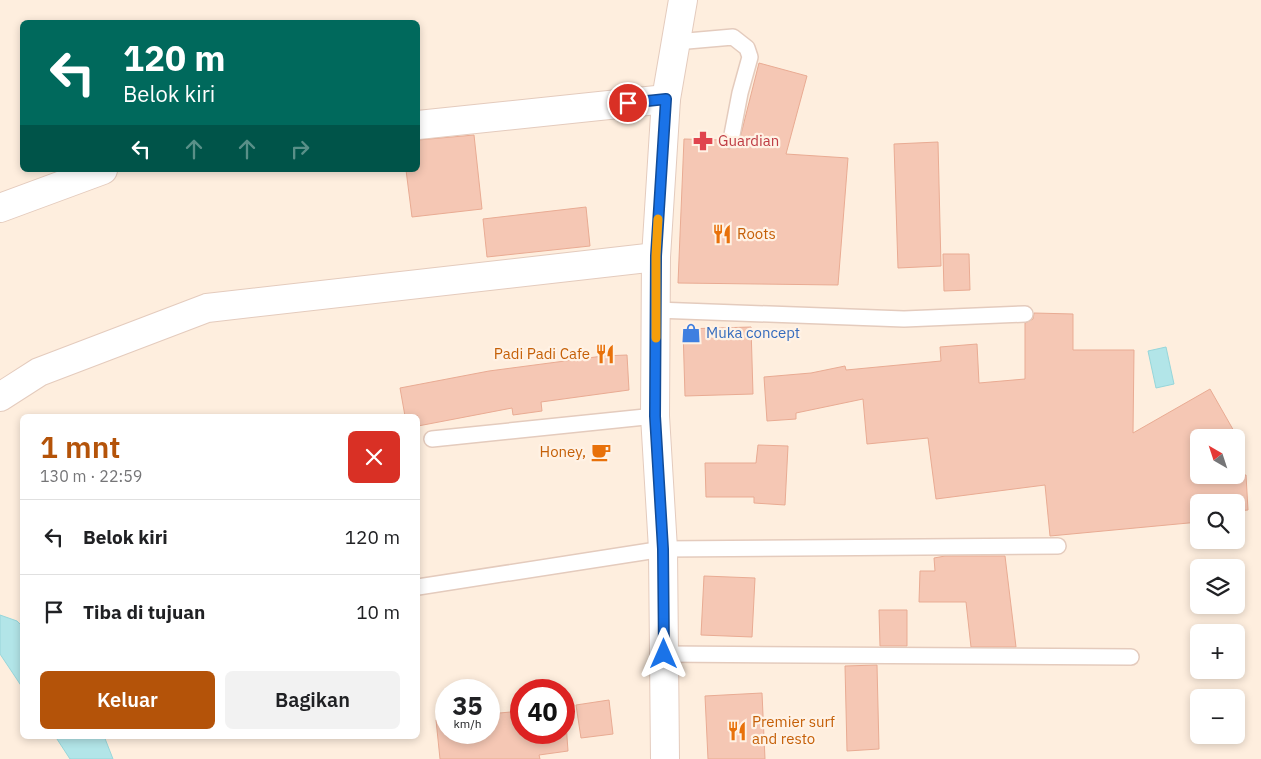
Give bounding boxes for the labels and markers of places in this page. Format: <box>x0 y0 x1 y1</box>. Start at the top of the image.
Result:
pin <box>607 82 649 124</box>
pharmacy icon: Guardian <box>692 130 714 152</box>
place label: Guardian <box>718 131 779 150</box>
restaurant icon: Roots <box>711 223 733 245</box>
place label: Roots <box>737 224 776 243</box>
shop icon: Muka concept <box>680 322 702 344</box>
place label: Muka concept <box>706 323 800 342</box>
restaurant icon: Padi Padi Cafe <box>594 343 616 365</box>
place label: Padi Padi Cafe <box>494 344 590 363</box>
cafe icon: Honey, <box>590 441 612 463</box>
place label: Honey, <box>540 442 586 461</box>
place label: Premier surf and resto <box>752 712 835 748</box>
restaurant icon: Premier surf and resto <box>726 720 748 742</box>

